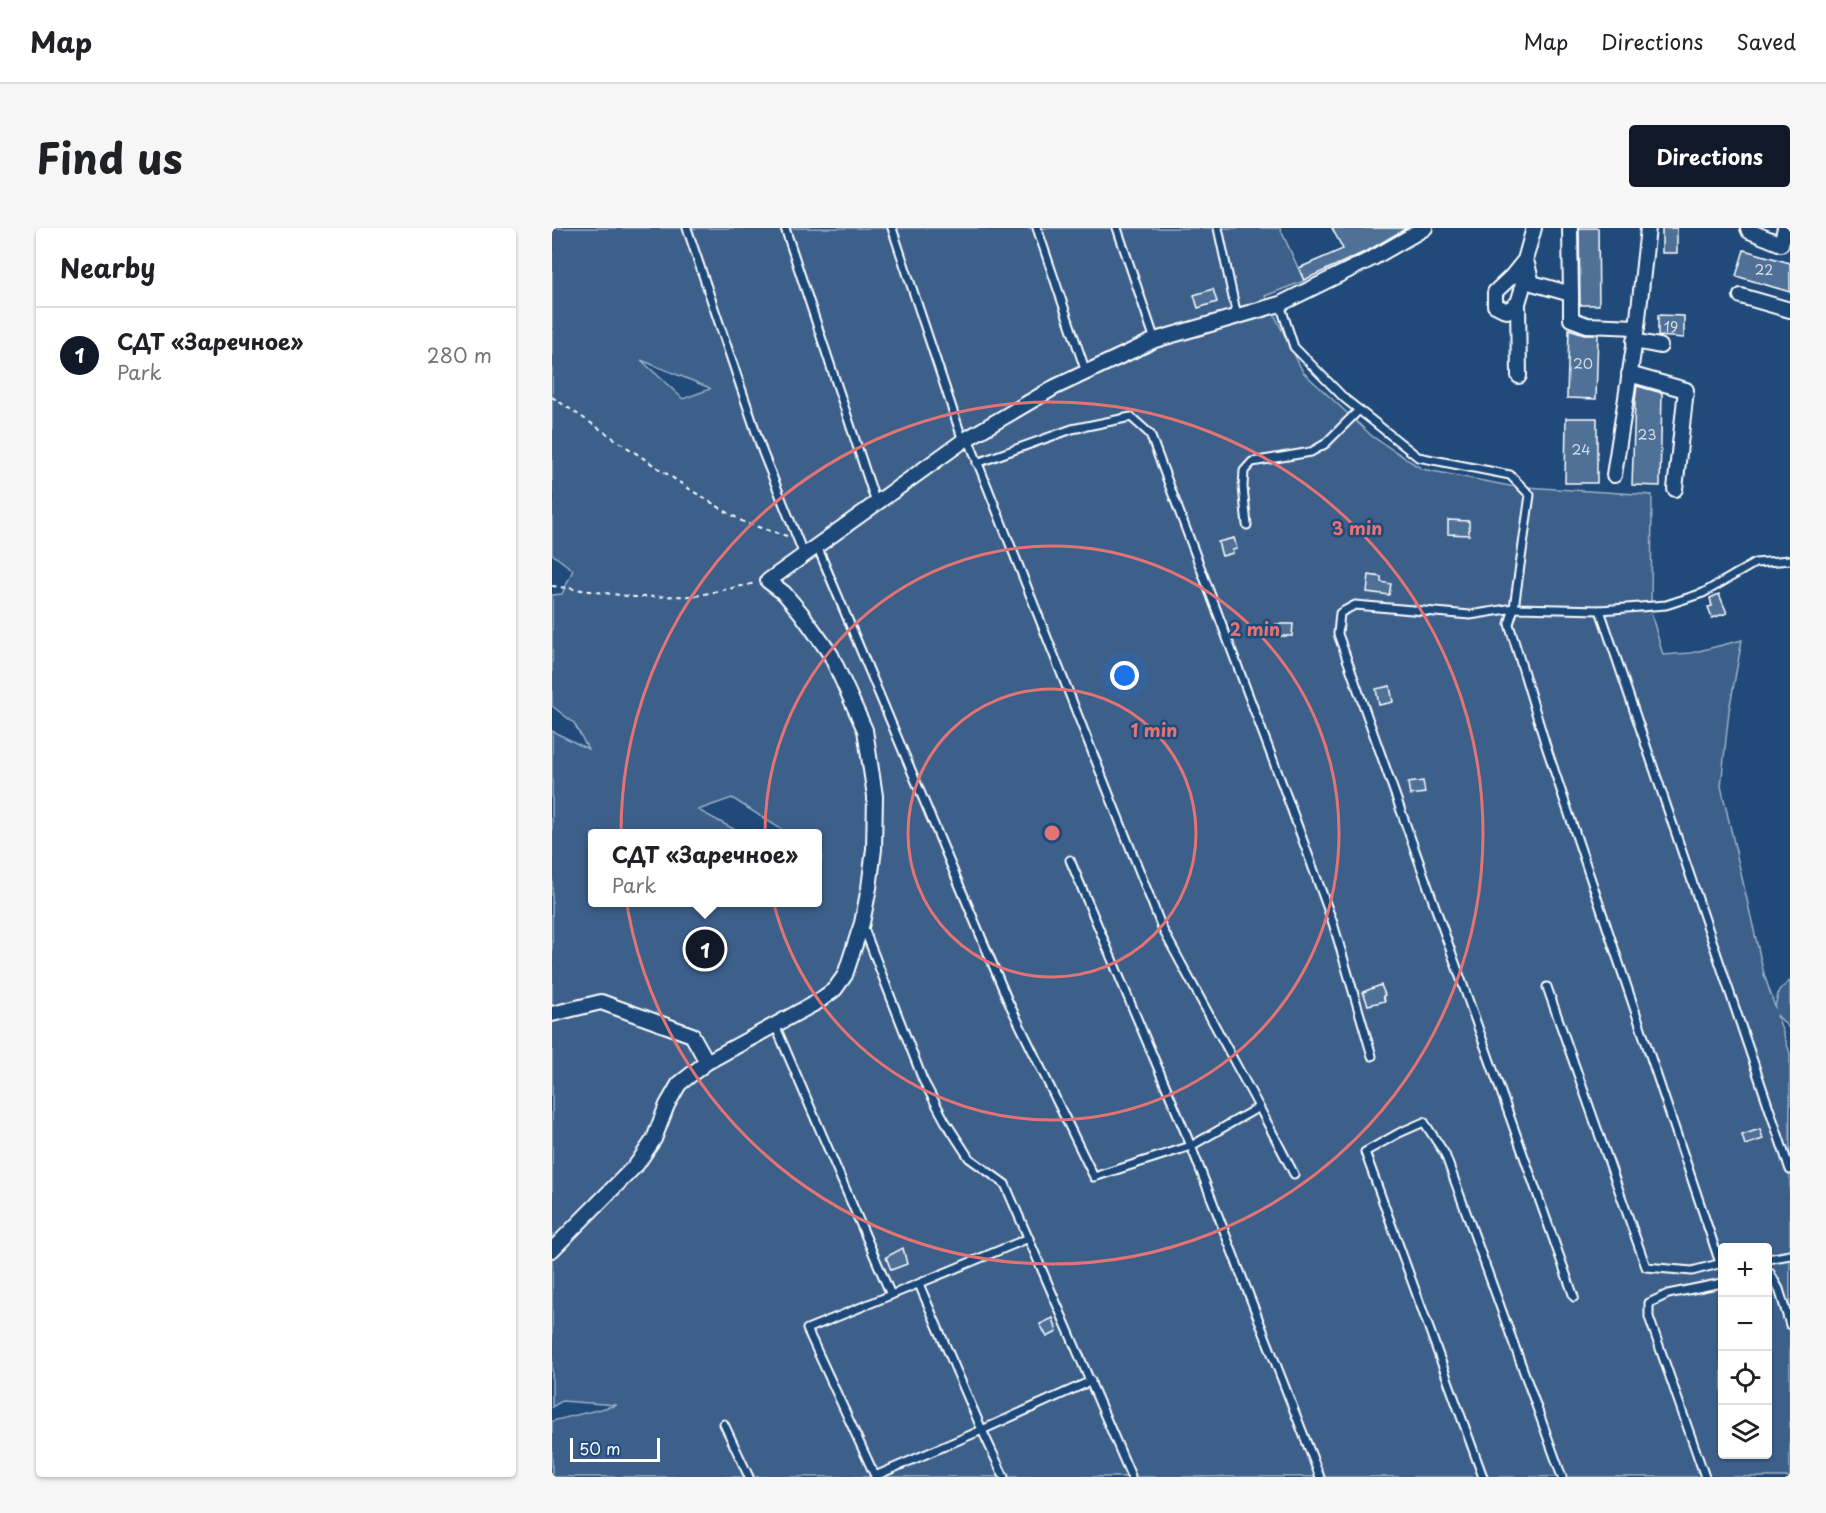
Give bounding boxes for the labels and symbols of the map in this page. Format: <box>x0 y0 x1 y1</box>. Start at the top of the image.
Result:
house number: 22 <box>1755 259 1773 280</box>
house number: 19 <box>1664 316 1678 337</box>
house number: 20 <box>1573 353 1593 374</box>
house number: 23 <box>1638 424 1656 445</box>
house number: 24 <box>1572 439 1590 460</box>
text: 3 min <box>1332 514 1382 541</box>
text: 2 min <box>1230 615 1280 642</box>
your location <box>1110 661 1139 690</box>
text: 1 min <box>1131 716 1177 743</box>
centre of rings <box>1042 823 1062 843</box>
pin: 1 <box>686 926 724 972</box>
scale bar <box>570 1435 660 1462</box>

